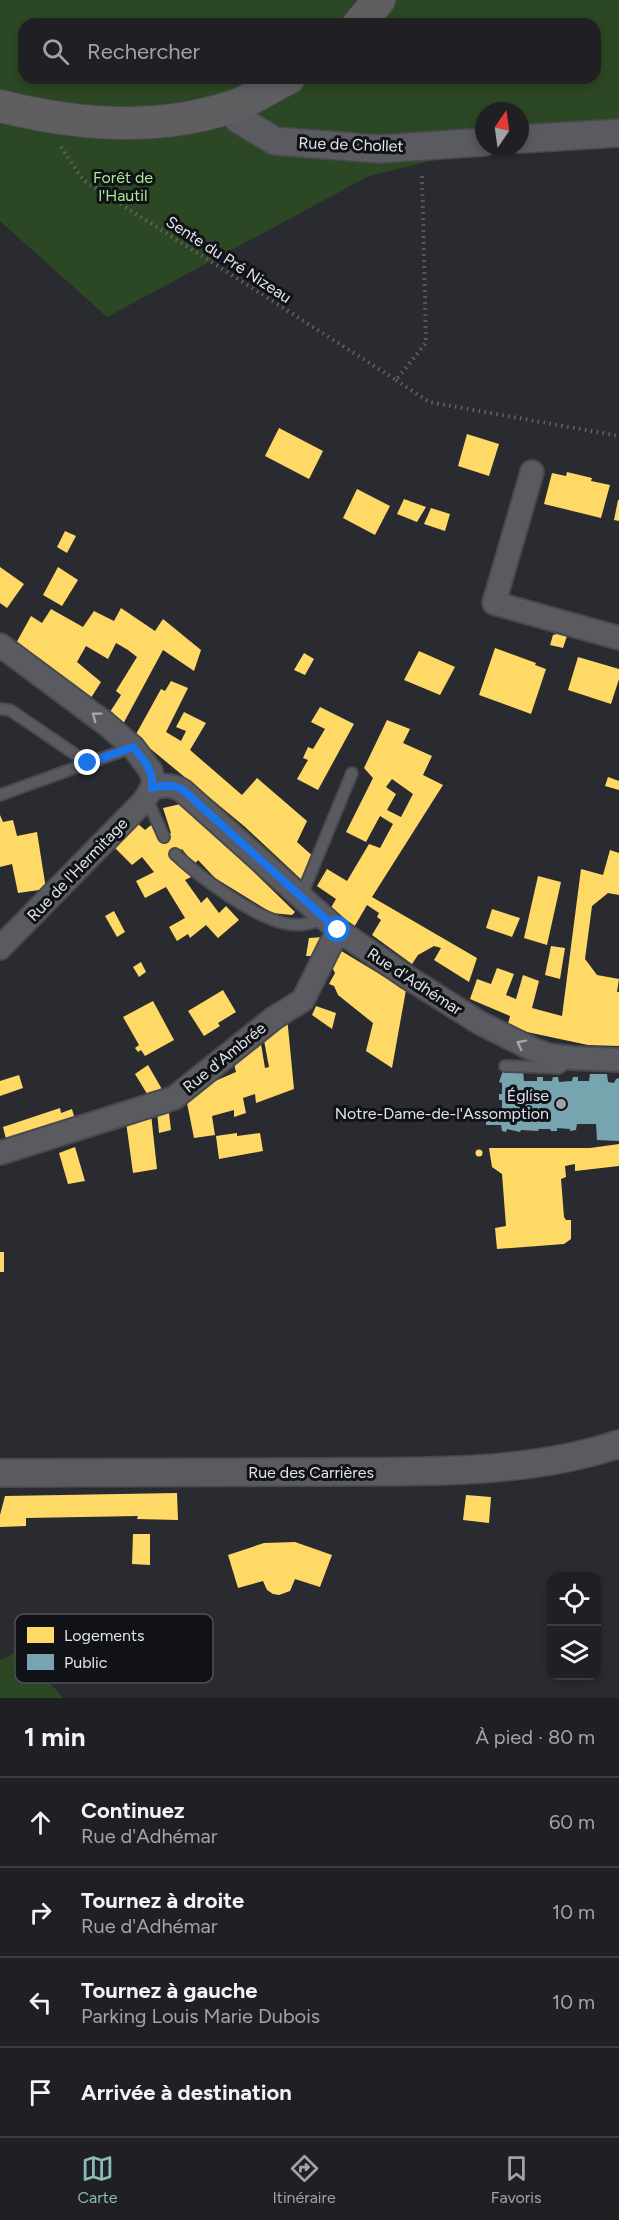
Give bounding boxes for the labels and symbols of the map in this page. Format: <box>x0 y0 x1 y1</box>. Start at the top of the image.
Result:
north arrow <box>475 102 529 156</box>
street label: Rue de Chollet <box>298 133 404 156</box>
park label: Forêt de l'Hautil <box>93 168 153 205</box>
street label: Sente du Pré Nizeau <box>163 212 295 307</box>
one-way arrow <box>92 713 103 724</box>
route end <box>74 749 100 775</box>
street label: Rue de l'Hermitage <box>23 814 132 925</box>
route start <box>324 916 350 942</box>
street label: Rue d'Adhémar <box>364 944 466 1019</box>
street label: Rue d'Ambrée <box>179 1018 270 1097</box>
one-way arrow <box>517 1040 527 1051</box>
place label: Église Notre-Dame-de-l'Assomption <box>335 1086 549 1123</box>
marker: Église Notre-Dame-de-l'Assomption <box>554 1097 568 1111</box>
street label: Rue des Carrières <box>248 1463 374 1482</box>
legend <box>15 1614 213 1683</box>
text: Logements <box>64 1626 145 1645</box>
text: Public <box>64 1653 108 1672</box>

